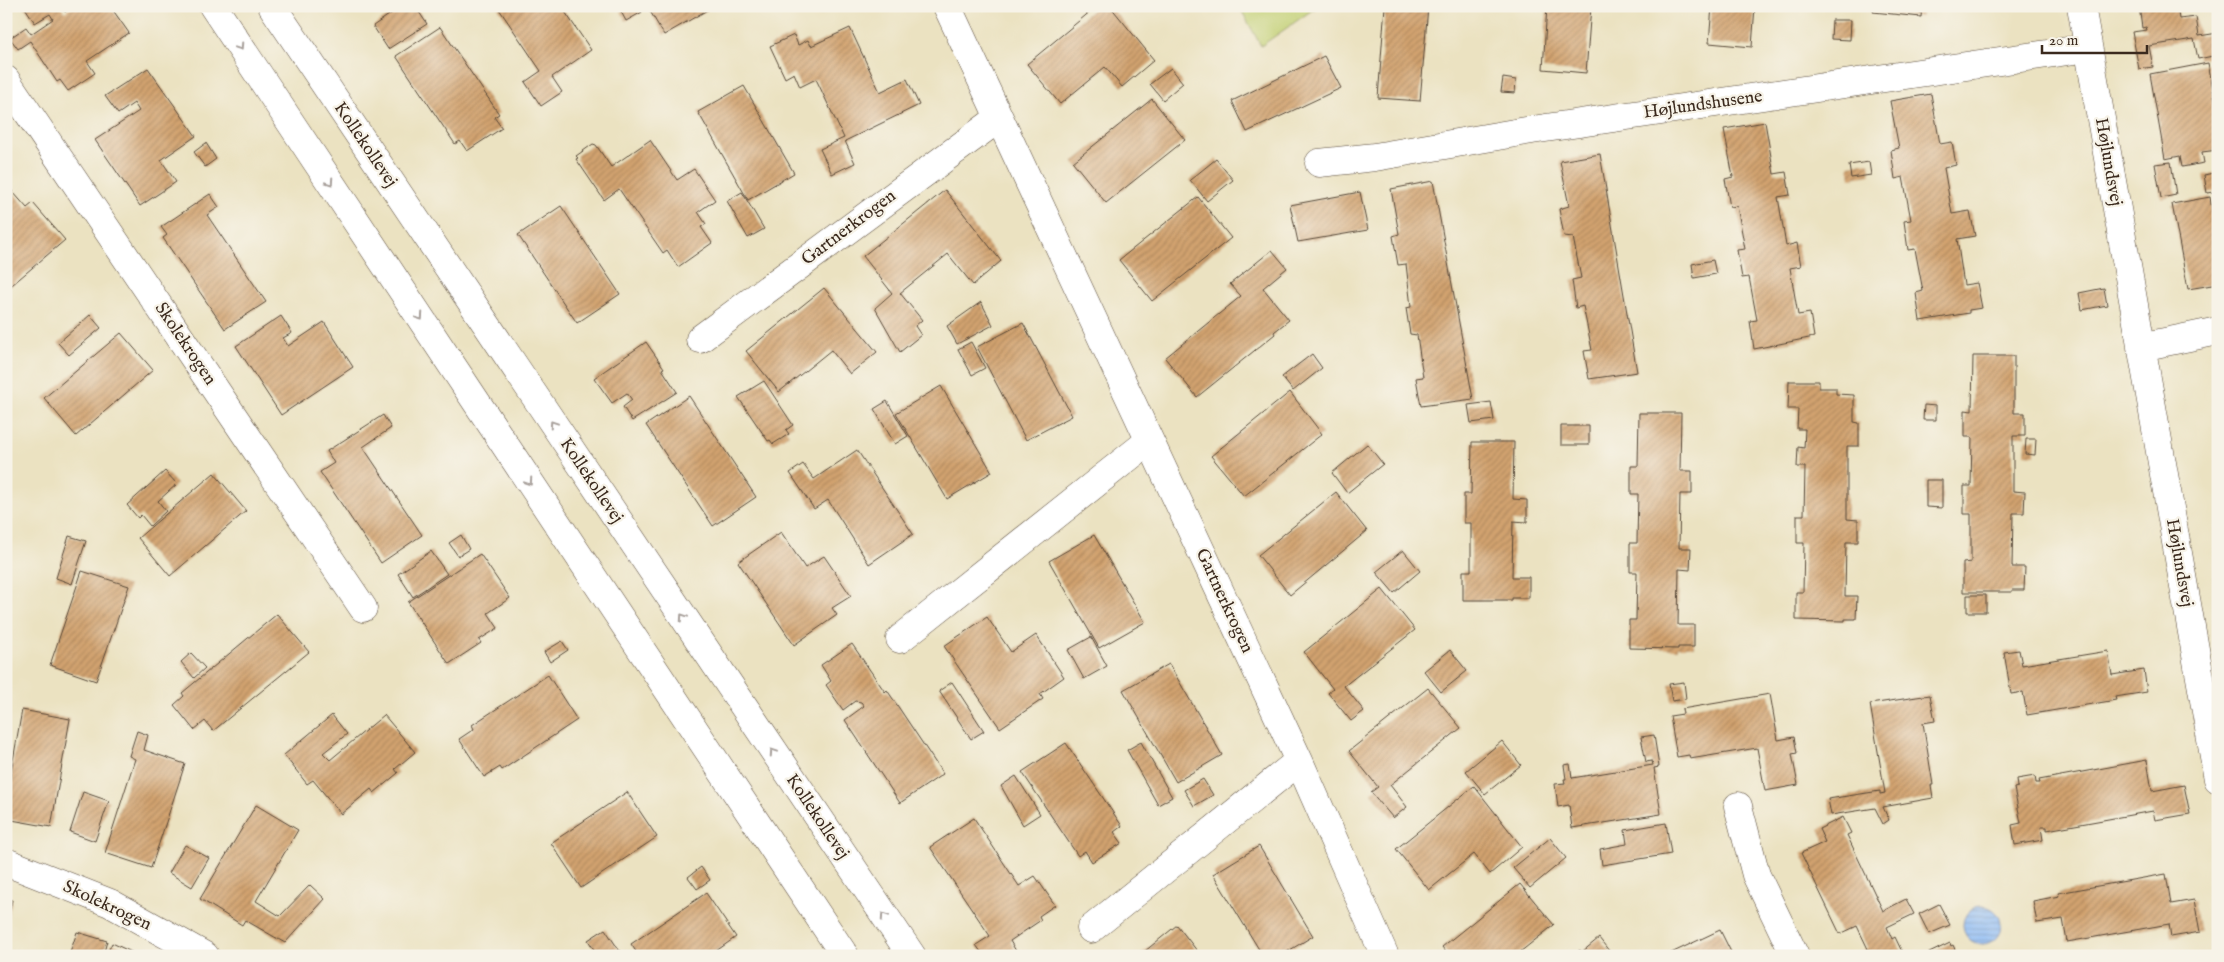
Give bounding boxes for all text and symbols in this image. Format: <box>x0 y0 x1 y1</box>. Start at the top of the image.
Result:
scale bar <box>2042 22 2146 54</box>
text: 20 m <box>2049 31 2079 50</box>
one-way arrow <box>234 41 243 51</box>
street label: Højlundshusene <box>1642 85 1764 125</box>
street label: Kollekollevej <box>328 98 402 192</box>
street label: Højlundsvej <box>2089 116 2127 208</box>
one-way arrow <box>324 176 333 186</box>
street label: Gartnerkrogen <box>797 185 901 271</box>
street label: Skolekrogen <box>149 298 221 390</box>
one-way arrow <box>414 312 423 321</box>
one-way arrow <box>550 420 559 430</box>
street label: Kollekollevej <box>554 434 628 528</box>
one-way arrow <box>523 477 533 486</box>
street label: Højlundsvej <box>2160 517 2198 609</box>
street label: Gartnerkrogen <box>1190 545 1258 657</box>
one-way arrow <box>680 613 689 623</box>
one-way arrow <box>770 748 780 757</box>
street label: Kollekollevej <box>780 770 854 864</box>
street label: Skolekrogen <box>59 875 155 937</box>
one-way arrow <box>881 912 890 921</box>

